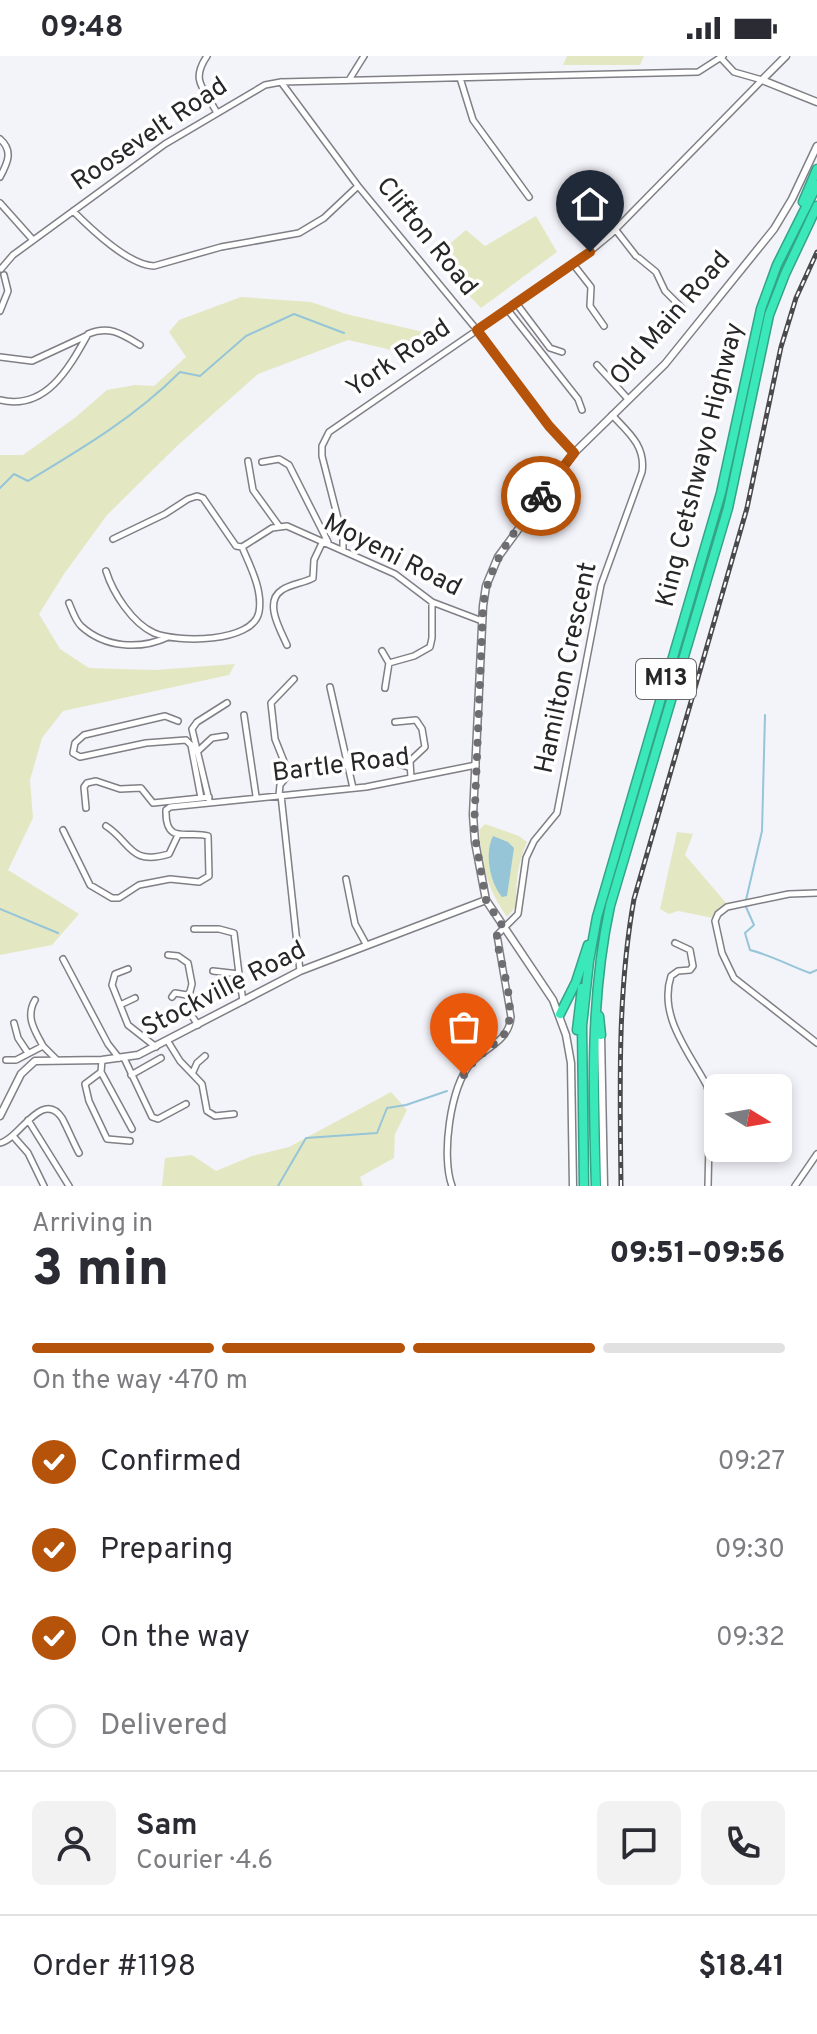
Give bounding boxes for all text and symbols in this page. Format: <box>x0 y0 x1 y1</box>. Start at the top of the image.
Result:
text: 09:48 <box>40 10 124 47</box>
street label: Roosevelt Road <box>66 71 234 199</box>
pin <box>556 170 624 252</box>
street label: Clifton Road <box>368 171 484 303</box>
icon: home <box>568 182 612 226</box>
street label: Old Main Road <box>603 245 739 393</box>
street label: York Road <box>341 312 457 406</box>
street label: King Cetshwayo Highway <box>650 319 752 611</box>
courier <box>501 456 581 536</box>
icon: bike <box>519 474 563 518</box>
street label: Moyeni Road <box>317 507 467 605</box>
street label: Hamilton Crescent <box>529 559 605 777</box>
road number: M13 <box>636 659 696 699</box>
street label: Bartle Road <box>270 741 412 791</box>
street label: Stockville Road <box>136 934 312 1046</box>
pin <box>430 993 498 1075</box>
icon: bag <box>442 1005 486 1049</box>
north arrow <box>704 1074 792 1162</box>
map controls <box>704 1074 792 1162</box>
text: Arriving in <box>32 1208 153 1241</box>
text: 09:51–09:56 <box>609 1236 785 1273</box>
text: 3 min <box>32 1238 169 1304</box>
text: On the way · 470 m <box>32 1365 248 1398</box>
icon: check <box>32 1440 76 1484</box>
text: Confirmed <box>100 1444 242 1481</box>
text: 09:27 <box>718 1446 785 1479</box>
icon: check <box>32 1528 76 1572</box>
text: Preparing <box>100 1532 233 1569</box>
text: 09:30 <box>715 1534 785 1567</box>
icon: check <box>32 1616 76 1660</box>
text: On the way <box>100 1620 250 1657</box>
text: 09:32 <box>716 1622 785 1655</box>
text: Delivered <box>100 1708 228 1745</box>
button: person <box>32 1801 116 1885</box>
button: chat <box>597 1801 681 1885</box>
button: phone <box>701 1801 785 1885</box>
text: Sam <box>136 1808 198 1845</box>
text: Courier · 4.6 <box>136 1845 273 1878</box>
text: Order #1198 <box>32 1949 196 1986</box>
text: $18.41 <box>698 1949 785 1986</box>

